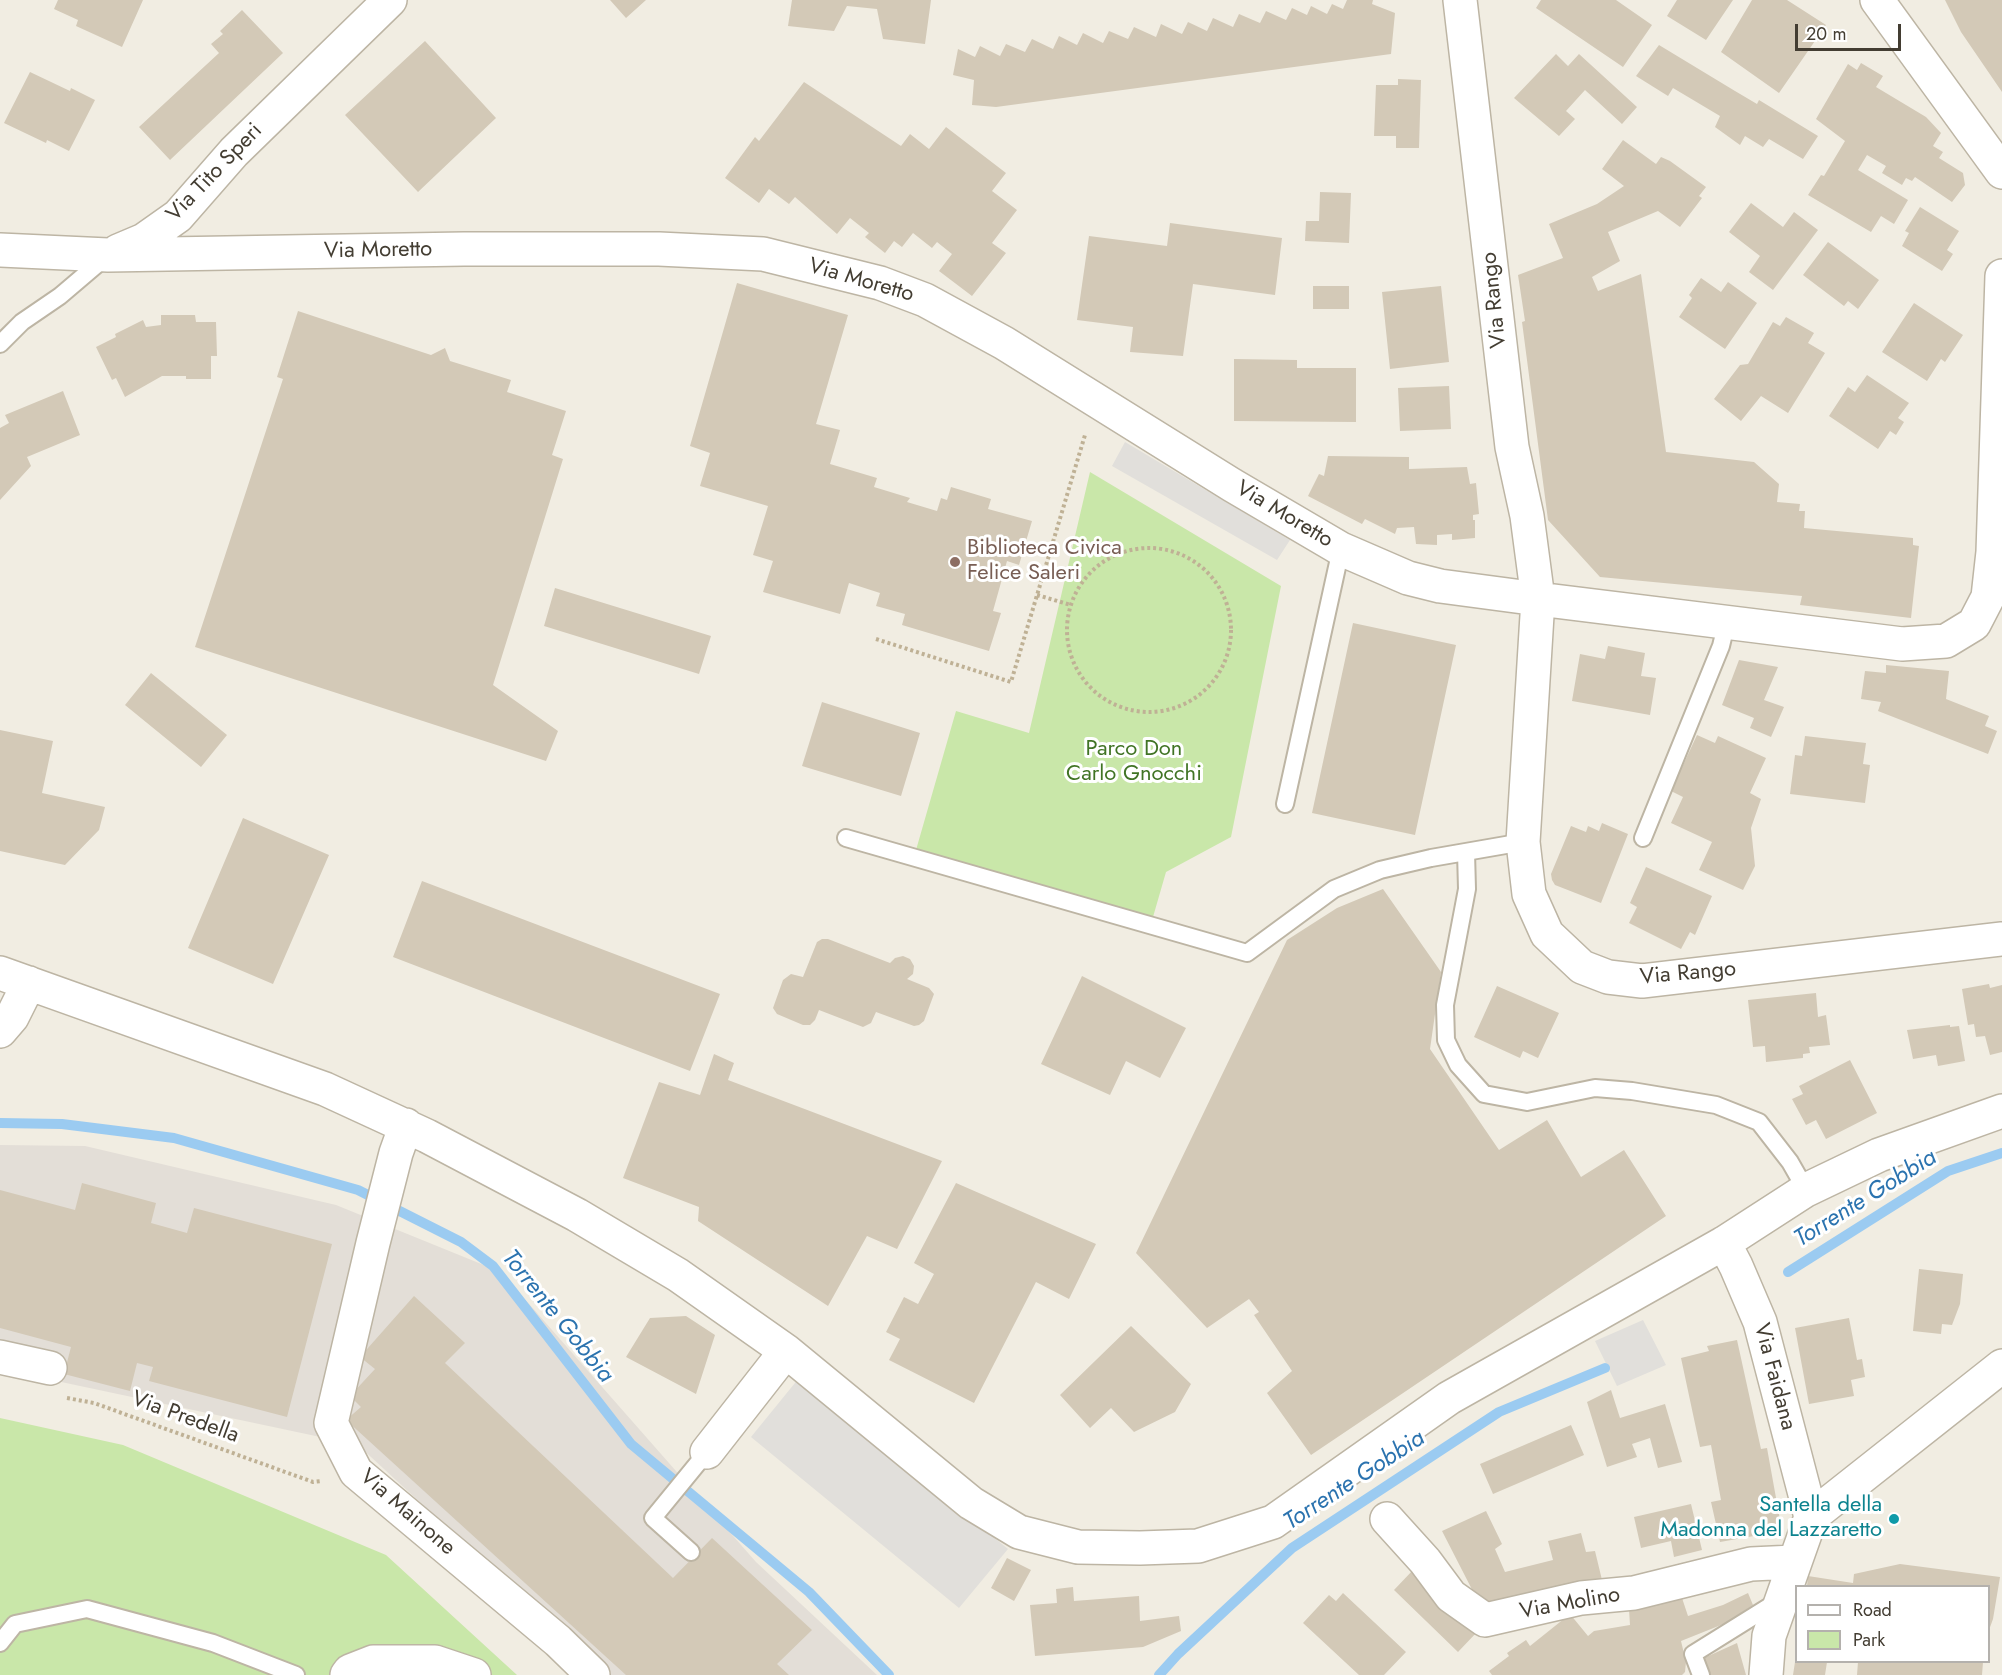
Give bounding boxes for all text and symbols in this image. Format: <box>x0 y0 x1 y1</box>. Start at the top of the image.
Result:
scale bar <box>1798 12 1904 50</box>
text: 20 m <box>1806 21 1846 47</box>
street label: Via Tito Speri <box>162 118 268 228</box>
street label: Via Moretto <box>324 237 432 265</box>
street label: Via Rango <box>1477 251 1513 349</box>
street label: Via Moretto <box>805 253 917 309</box>
street label: Via Moretto <box>1231 476 1337 554</box>
place label: Biblioteca Civica Felice Saleri <box>967 536 1122 588</box>
marker: Biblioteca Civica Felice Saleri <box>948 555 962 569</box>
park label: Parco Don Carlo Gnocchi <box>1066 737 1202 788</box>
street label: Via Rango <box>1639 957 1737 991</box>
water label: Torrente Gobbia <box>1789 1144 1943 1254</box>
water label: Torrente Gobbia <box>495 1245 619 1389</box>
street label: Via Faidana <box>1747 1321 1801 1433</box>
street label: Via Predella <box>128 1386 242 1450</box>
water label: Torrente Gobbia <box>1279 1425 1431 1537</box>
street label: Via Mainone <box>354 1464 460 1562</box>
place label: Santella della Madonna del Lazzaretto <box>1660 1493 1882 1544</box>
marker: Santella della Madonna del Lazzaretto <box>1887 1512 1901 1526</box>
street label: Via Molino <box>1518 1582 1622 1626</box>
legend <box>1795 1585 1990 1663</box>
text: Road <box>1853 1597 1892 1623</box>
text: Park <box>1853 1627 1885 1653</box>

